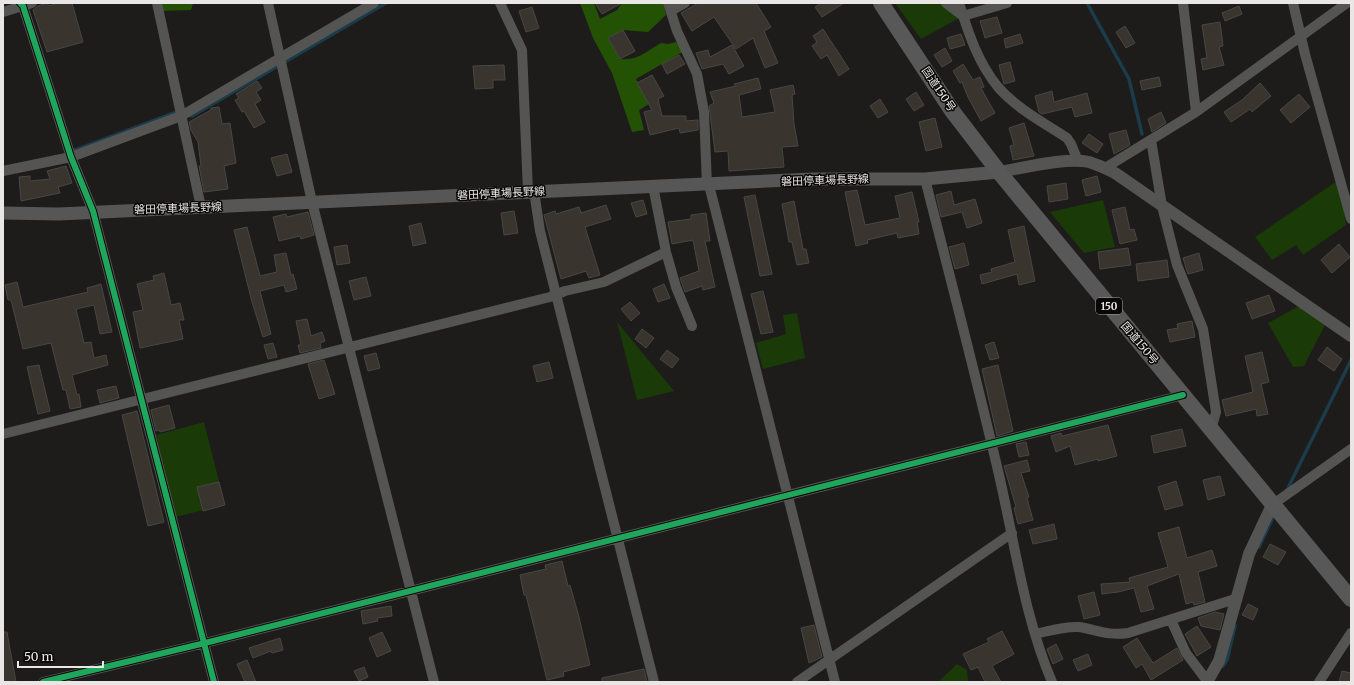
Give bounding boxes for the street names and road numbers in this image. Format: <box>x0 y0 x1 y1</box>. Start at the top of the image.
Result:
street label: 国道150号 <box>919 64 959 114</box>
street label: 磐田停車場長野線 <box>781 171 869 189</box>
street label: 磐田停車場長野線 <box>457 184 545 202</box>
street label: 磐田停車場長野線 <box>134 199 222 217</box>
road number: 150 <box>1096 298 1122 314</box>
street label: 国道150号 <box>1118 319 1162 367</box>

